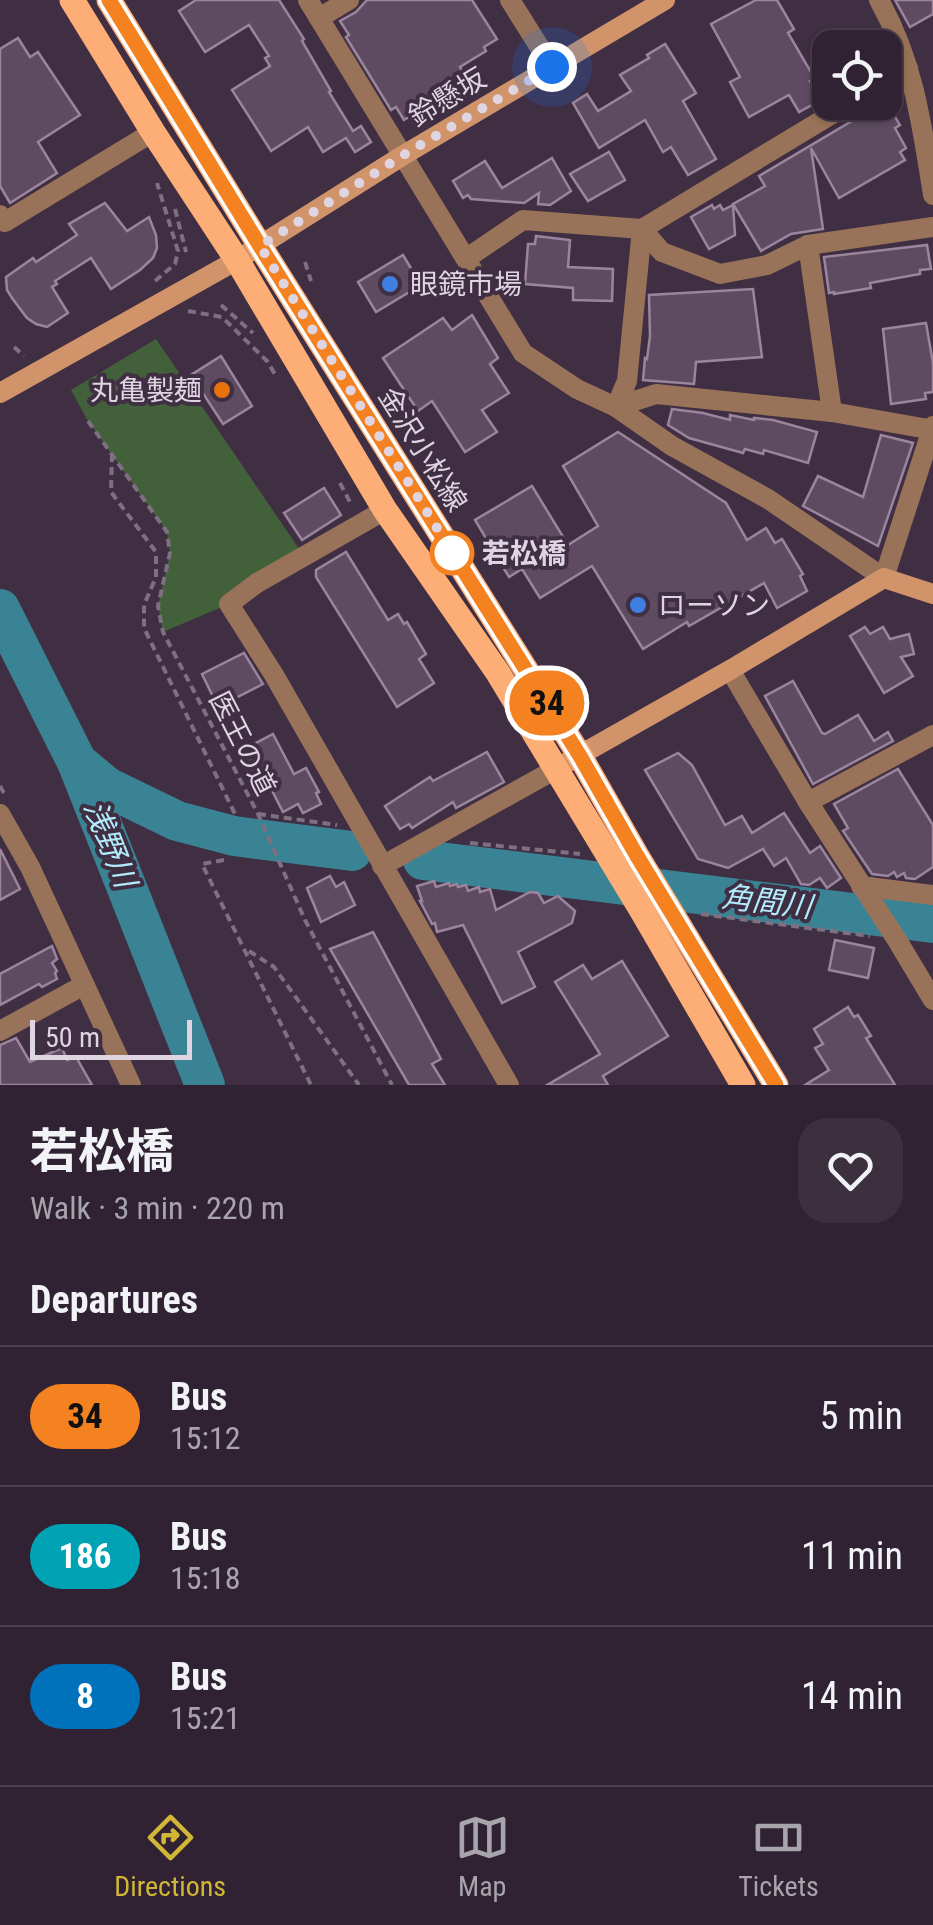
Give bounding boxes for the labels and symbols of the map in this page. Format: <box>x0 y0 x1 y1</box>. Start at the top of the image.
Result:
your location <box>527 42 577 92</box>
street label: 鈴懸坂 <box>403 62 492 133</box>
place label: 眼鏡市場 <box>410 268 522 301</box>
marker: 眼鏡市場 <box>379 273 401 295</box>
place label: 丸亀製麺 <box>90 374 202 407</box>
marker: 丸亀製麺 <box>211 379 233 401</box>
street label: 金沢小松線 <box>371 381 474 517</box>
marker: 若松橋 <box>431 532 473 574</box>
place label: 若松橋 <box>482 537 566 570</box>
place label: ローソン <box>658 589 770 622</box>
marker: ローソン <box>627 594 649 616</box>
line badge: 34 <box>502 670 592 736</box>
street label: 医王の道 <box>202 686 283 801</box>
water label: 浅野川 <box>77 796 145 895</box>
water label: 角間川 <box>720 879 817 925</box>
scale bar <box>30 1015 192 1060</box>

